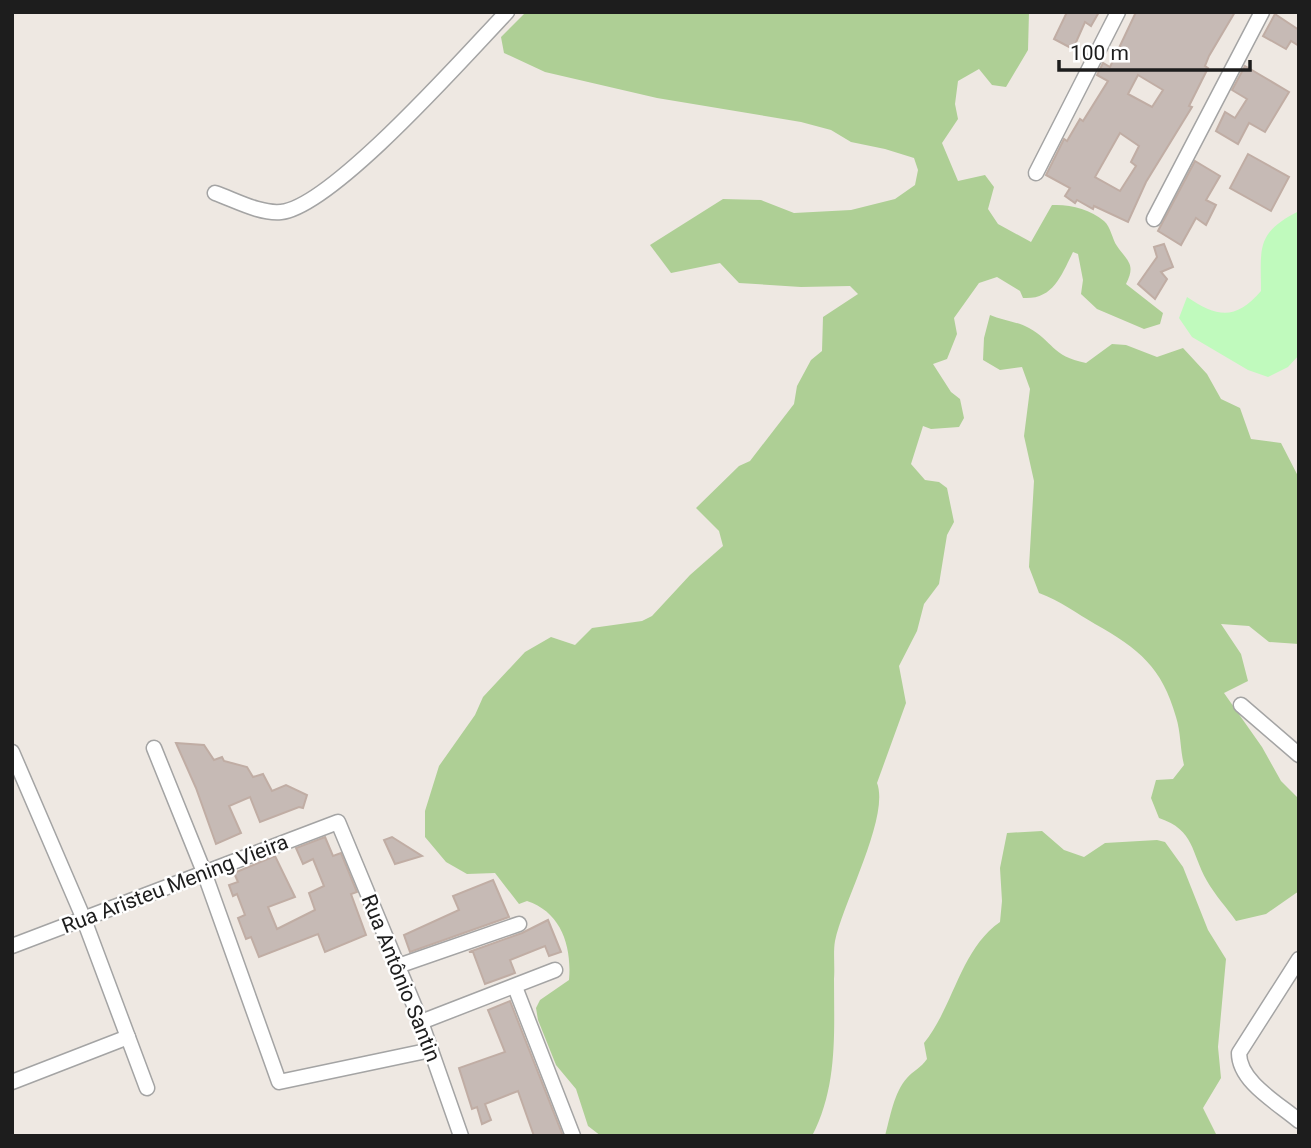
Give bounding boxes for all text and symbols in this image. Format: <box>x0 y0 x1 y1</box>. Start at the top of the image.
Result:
scale bar <box>1059 28 1250 72</box>
text: 100 m <box>1070 41 1129 65</box>
street label: Rua Aristeu Mening Vieira <box>59 830 291 938</box>
street label: Rua Antônio Santin <box>357 891 445 1065</box>

